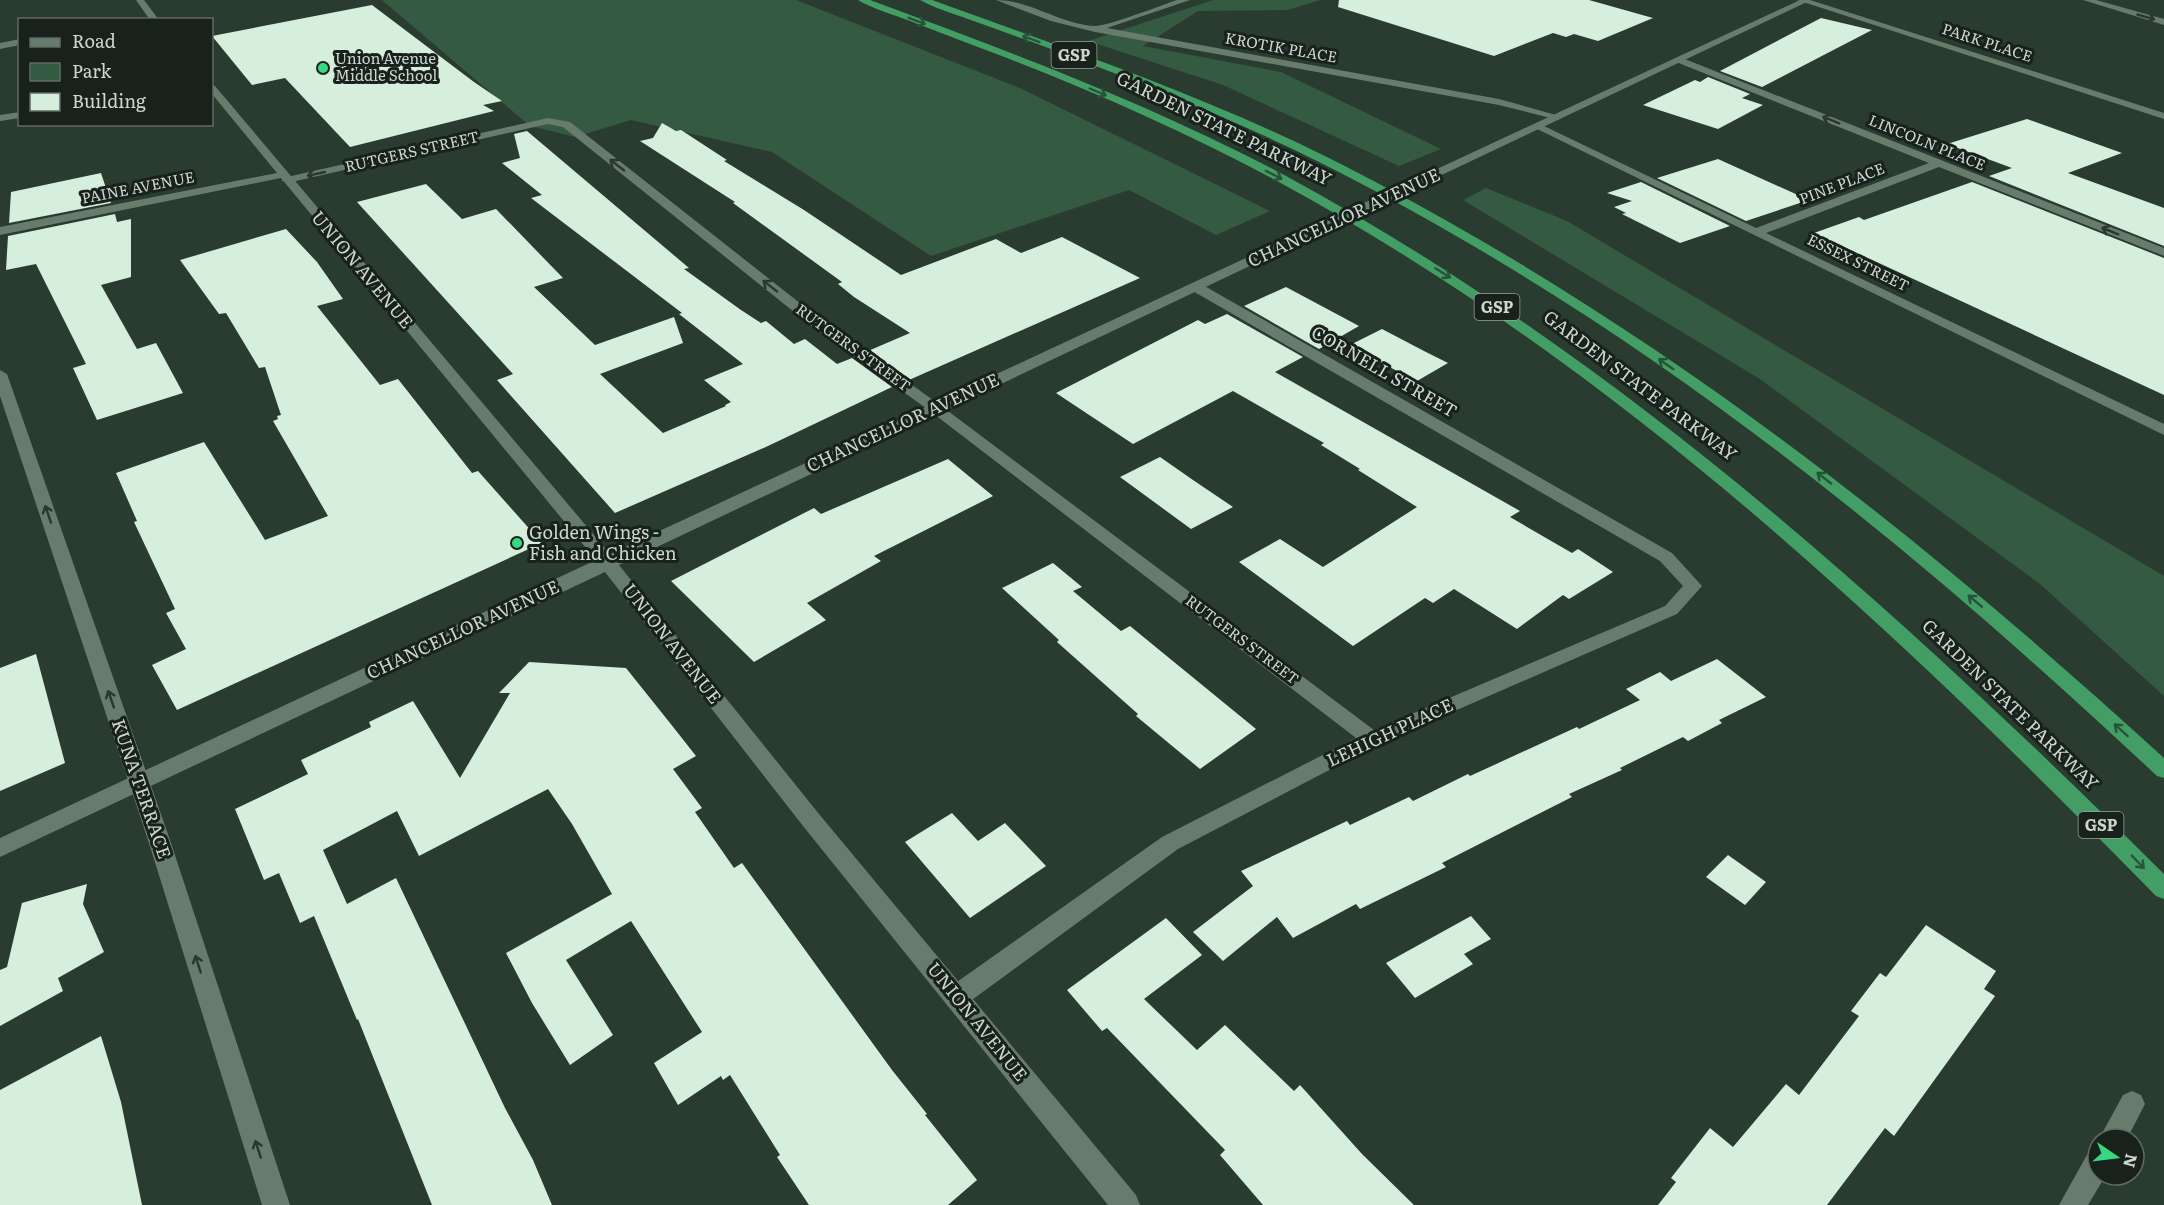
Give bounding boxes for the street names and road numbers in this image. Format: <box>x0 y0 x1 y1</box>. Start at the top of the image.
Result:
street label: PARK PLACE <box>1939 16 2036 67</box>
street label: KROTIK PLACE <box>1223 25 1339 68</box>
road number: GSP <box>1052 42 1096 68</box>
street label: GARDEN STATE PARKWAY <box>1112 64 1337 192</box>
street label: LINCOLN PLACE <box>1866 108 1989 176</box>
street label: RUTGERS STREET <box>342 124 481 177</box>
street label: PINE PLACE <box>1796 156 1887 209</box>
street label: CHANCELLOR AVENUE <box>1243 160 1444 273</box>
street label: PAINE AVENUE <box>79 164 196 209</box>
street label: UNION AVENUE <box>306 204 421 334</box>
street label: ESSEX STREET <box>1804 227 1914 296</box>
road number: GSP <box>1474 294 1520 320</box>
street label: RUTGERS STREET <box>792 297 916 396</box>
street label: GARDEN STATE PARKWAY <box>1538 303 1744 467</box>
street label: CORNELL STREET <box>1307 318 1463 424</box>
street label: CHANCELLOR AVENUE <box>802 365 1003 478</box>
street label: CHANCELLOR AVENUE <box>362 572 563 685</box>
street label: UNION AVENUE <box>617 577 729 709</box>
street label: RUTGERS STREET <box>1181 588 1304 689</box>
street label: GARDEN STATE PARKWAY <box>1917 612 2106 796</box>
street label: LEHIGH PLACE <box>1322 690 1457 773</box>
street label: KUNA TERRACE <box>106 715 179 862</box>
road number: GSP <box>2078 812 2124 838</box>
street label: UNION AVENUE <box>922 956 1035 1086</box>

